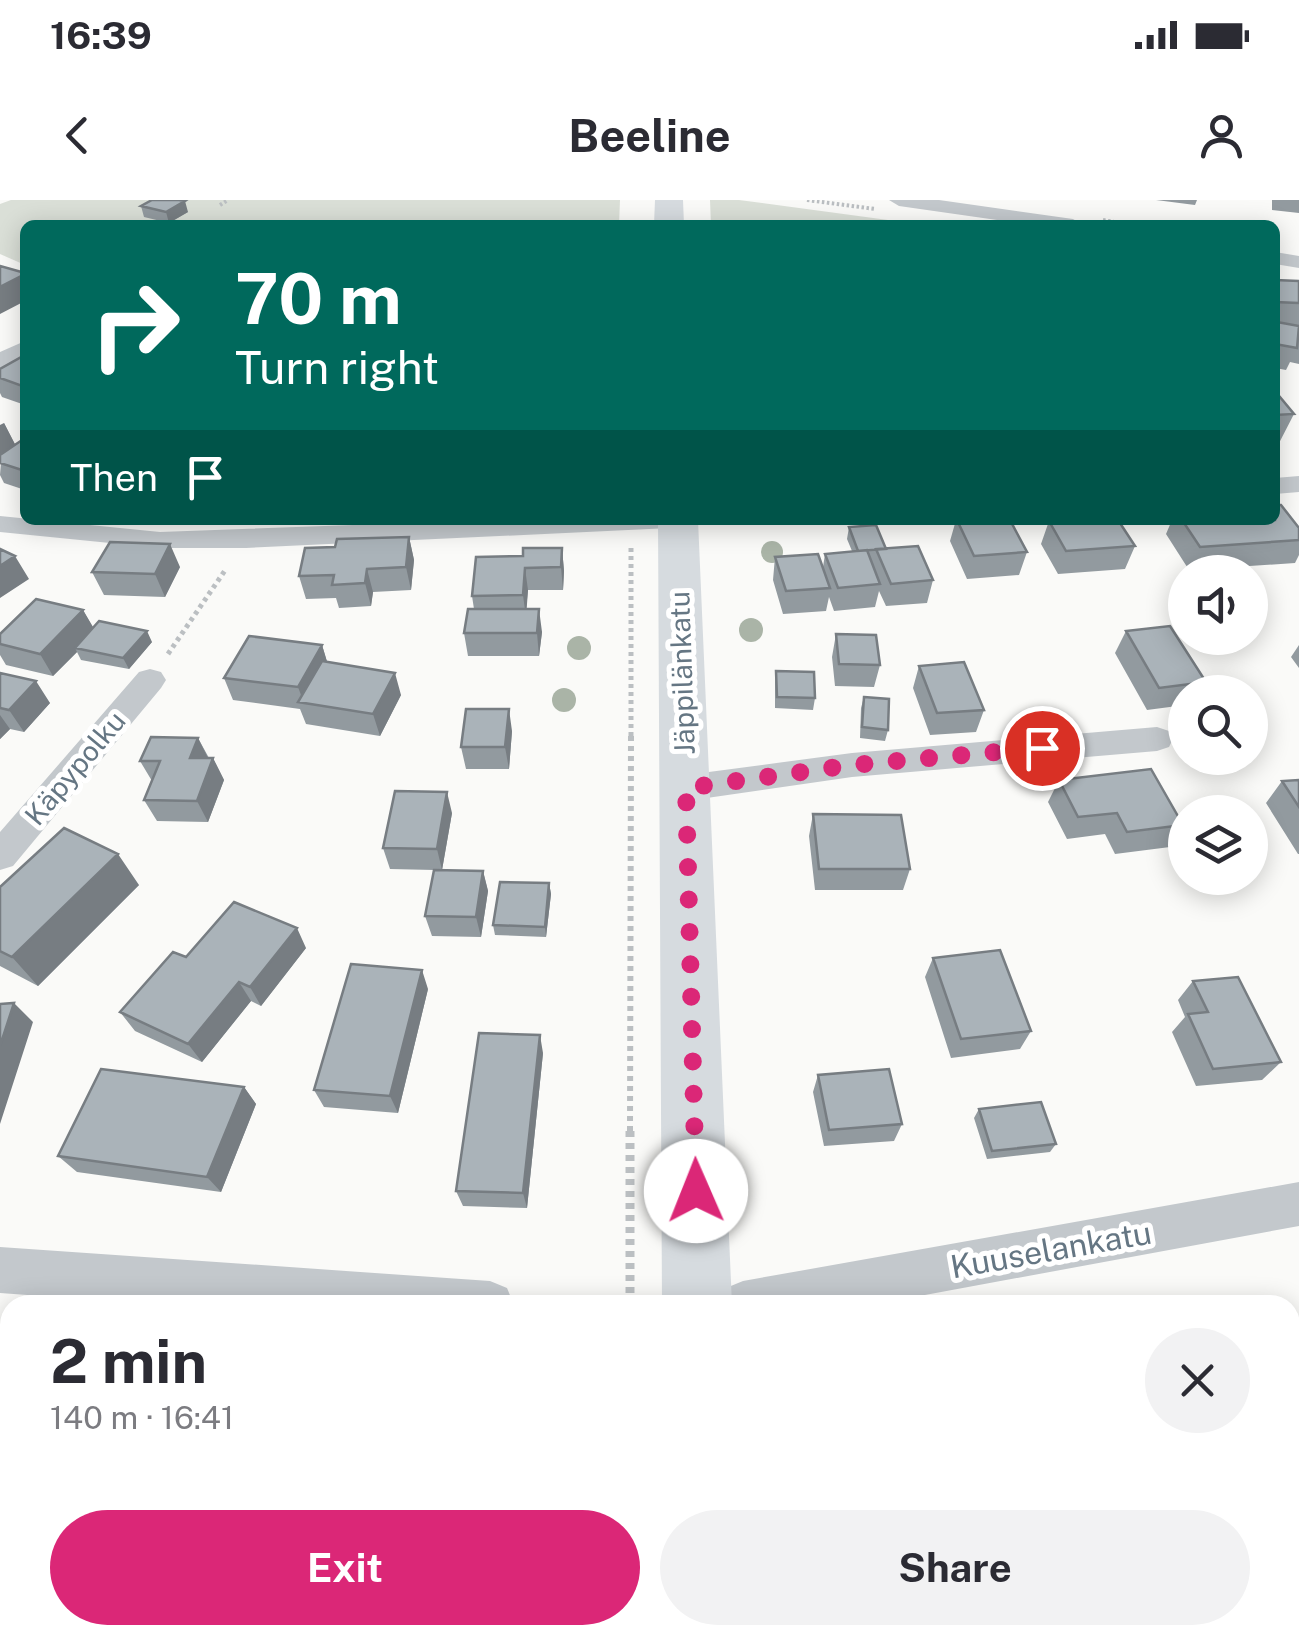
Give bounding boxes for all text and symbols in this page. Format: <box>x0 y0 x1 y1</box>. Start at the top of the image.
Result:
text: 16:39 <box>50 13 152 58</box>
icon: back <box>50 108 105 163</box>
icon: person <box>1194 108 1249 163</box>
text: Beeline <box>568 109 731 162</box>
text: 70 m <box>235 257 402 340</box>
icon: right <box>70 260 200 390</box>
text: Turn right <box>235 341 439 394</box>
icon: arrive <box>178 450 233 505</box>
text: Then <box>70 455 158 500</box>
map controls <box>1168 555 1268 895</box>
button: sound <box>1168 555 1268 655</box>
street label: Jäppilänkatu <box>662 590 701 756</box>
button: search <box>1168 675 1268 775</box>
street label: Käpypolku <box>18 704 132 831</box>
pin <box>1000 706 1085 791</box>
icon: arrive <box>1015 721 1070 776</box>
button: layers <box>1168 795 1268 895</box>
position arrow <box>644 1139 748 1243</box>
street label: Kuuselankatu <box>948 1214 1154 1285</box>
text: 2 min <box>50 1326 207 1397</box>
button: close <box>1145 1328 1250 1433</box>
text: 140 m · 16:41 <box>50 1399 234 1436</box>
button: Exit <box>50 1510 640 1625</box>
button: Share <box>660 1510 1250 1625</box>

